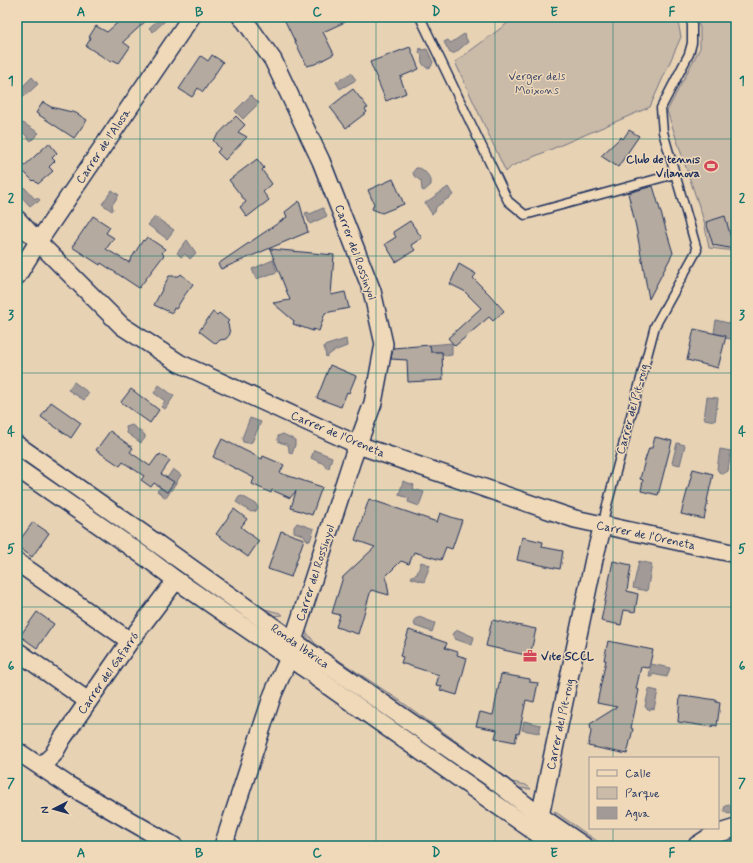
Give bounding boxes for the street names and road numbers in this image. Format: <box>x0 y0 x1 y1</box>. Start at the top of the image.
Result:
street label: Carrer de l'Alosa <box>73 105 135 187</box>
street label: Carrer del Rossinyol <box>330 202 380 302</box>
street label: Carrer del Pit-roig <box>613 362 653 456</box>
street label: Carrer de l'Oreneta <box>288 408 387 462</box>
street label: Carrer de l'Oreneta <box>595 518 697 554</box>
street label: Carrer del Rossinyol <box>293 523 339 624</box>
street label: Ronda Ibèrica <box>267 621 332 673</box>
street label: Carrer del Gafarró <box>74 629 143 718</box>
street label: Carrer del Pit-roig <box>543 677 578 771</box>

